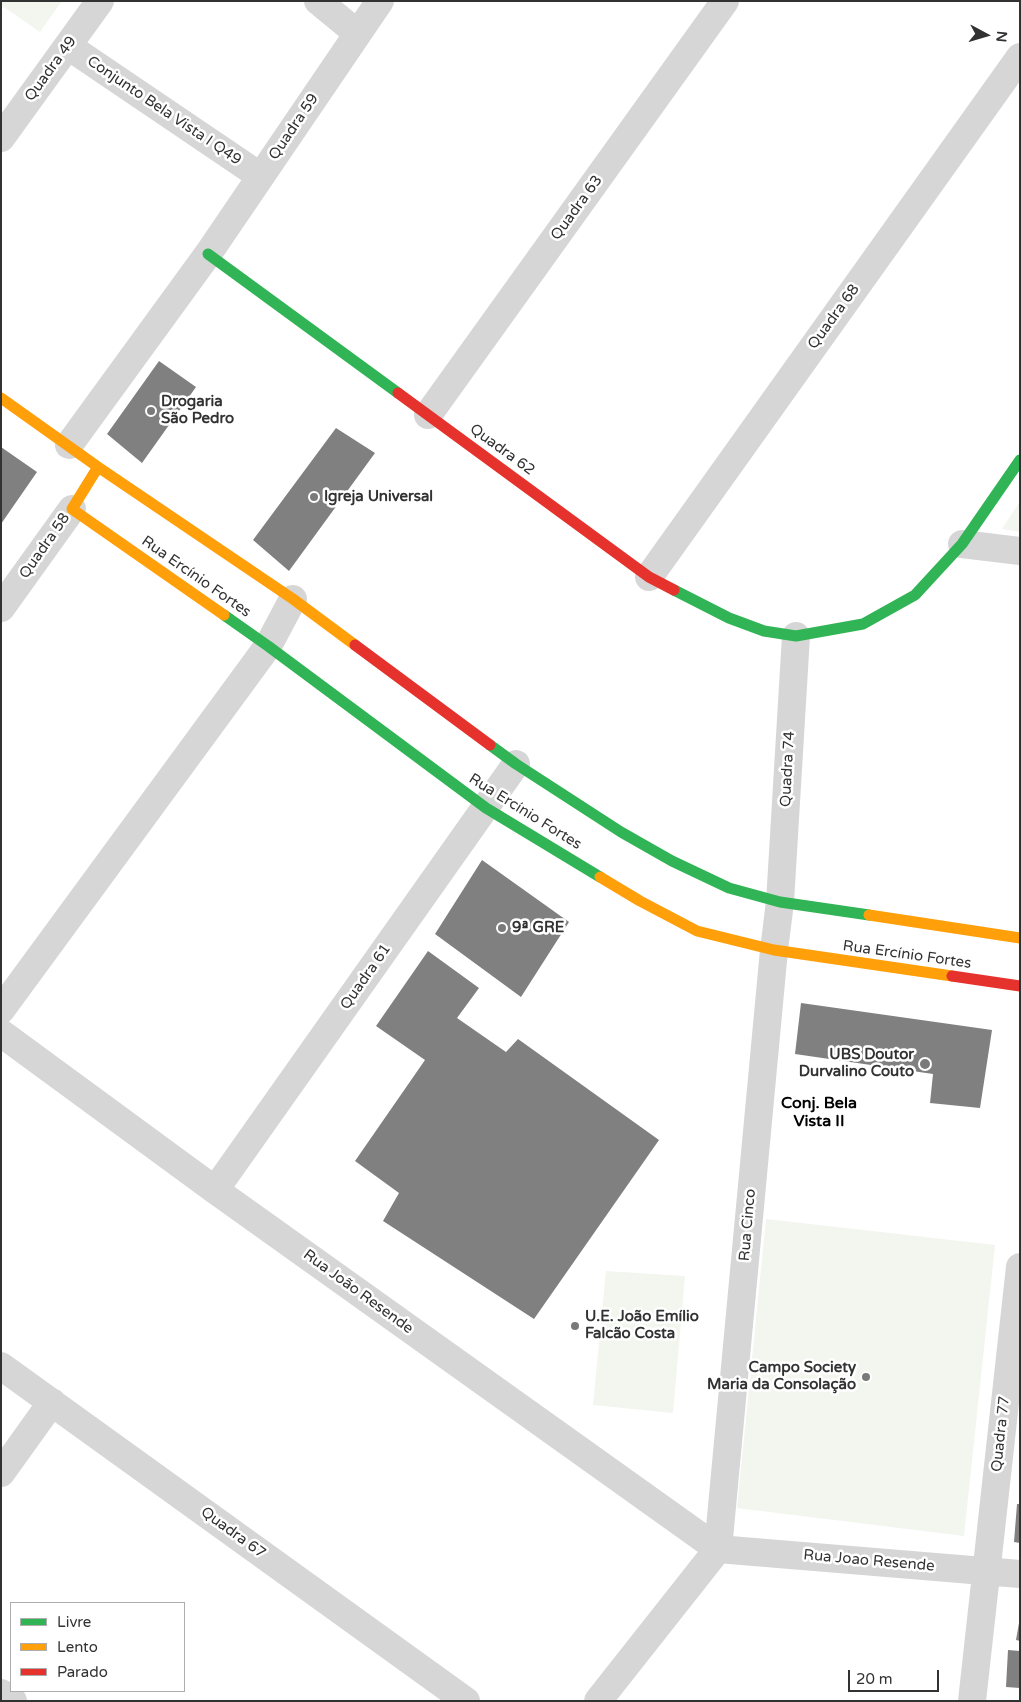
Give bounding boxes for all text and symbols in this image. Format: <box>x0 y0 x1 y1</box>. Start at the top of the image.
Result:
north arrow <box>961 10 1011 60</box>
text: N <box>992 30 1010 43</box>
street label: Quadra 49 <box>21 33 81 105</box>
street label: Conjunto Bela Vista I Q49 <box>83 53 245 169</box>
street label: Quadra 59 <box>265 90 323 164</box>
street label: Quadra 63 <box>547 172 607 244</box>
street label: Quadra 68 <box>804 281 864 353</box>
place label: Drogaria São Pedro <box>161 393 234 428</box>
marker: Drogaria São Pedro <box>145 405 157 417</box>
street label: Quadra 62 <box>466 420 538 480</box>
place label: Igreja Universal <box>324 488 433 506</box>
marker: Igreja Universal <box>308 491 320 503</box>
street label: Quadra 58 <box>16 510 74 582</box>
street label: Rua Ercínio Fortes <box>138 533 254 621</box>
street label: Quadra 74 <box>777 731 799 807</box>
street label: Rua Ercínio Fortes <box>465 770 585 854</box>
place label: 9ª GRE <box>512 919 564 937</box>
marker: 9ª GRE <box>496 922 508 934</box>
street label: Rua Ercínio Fortes <box>842 937 972 973</box>
street label: Quadra 61 <box>337 941 395 1013</box>
place label: UBS Doutor Durvalino Couto <box>799 1046 914 1081</box>
marker: UBS Doutor Durvalino Couto <box>918 1057 932 1071</box>
district label: Conj. Bela Vista II <box>781 1094 857 1132</box>
street label: Rua Cinco <box>736 1188 760 1262</box>
street label: Rua João Resende <box>299 1246 417 1338</box>
place label: U.E. João Emílio Falcão Costa <box>585 1308 699 1343</box>
marker: U.E. João Emílio Falcão Costa <box>569 1320 581 1332</box>
place label: Campo Society Maria da Consolação <box>707 1359 856 1394</box>
marker: Campo Society Maria da Consolação <box>860 1371 872 1383</box>
street label: Quadra 77 <box>988 1395 1014 1473</box>
street label: Quadra 67 <box>197 1503 269 1563</box>
street label: Rua Joao Resende <box>803 1546 935 1576</box>
legend <box>10 1602 185 1692</box>
text: Livre <box>57 1613 91 1631</box>
text: Lento <box>57 1638 98 1656</box>
scale bar <box>851 1660 942 1692</box>
text: Parado <box>57 1663 108 1681</box>
text: 20 m <box>856 1670 893 1688</box>

